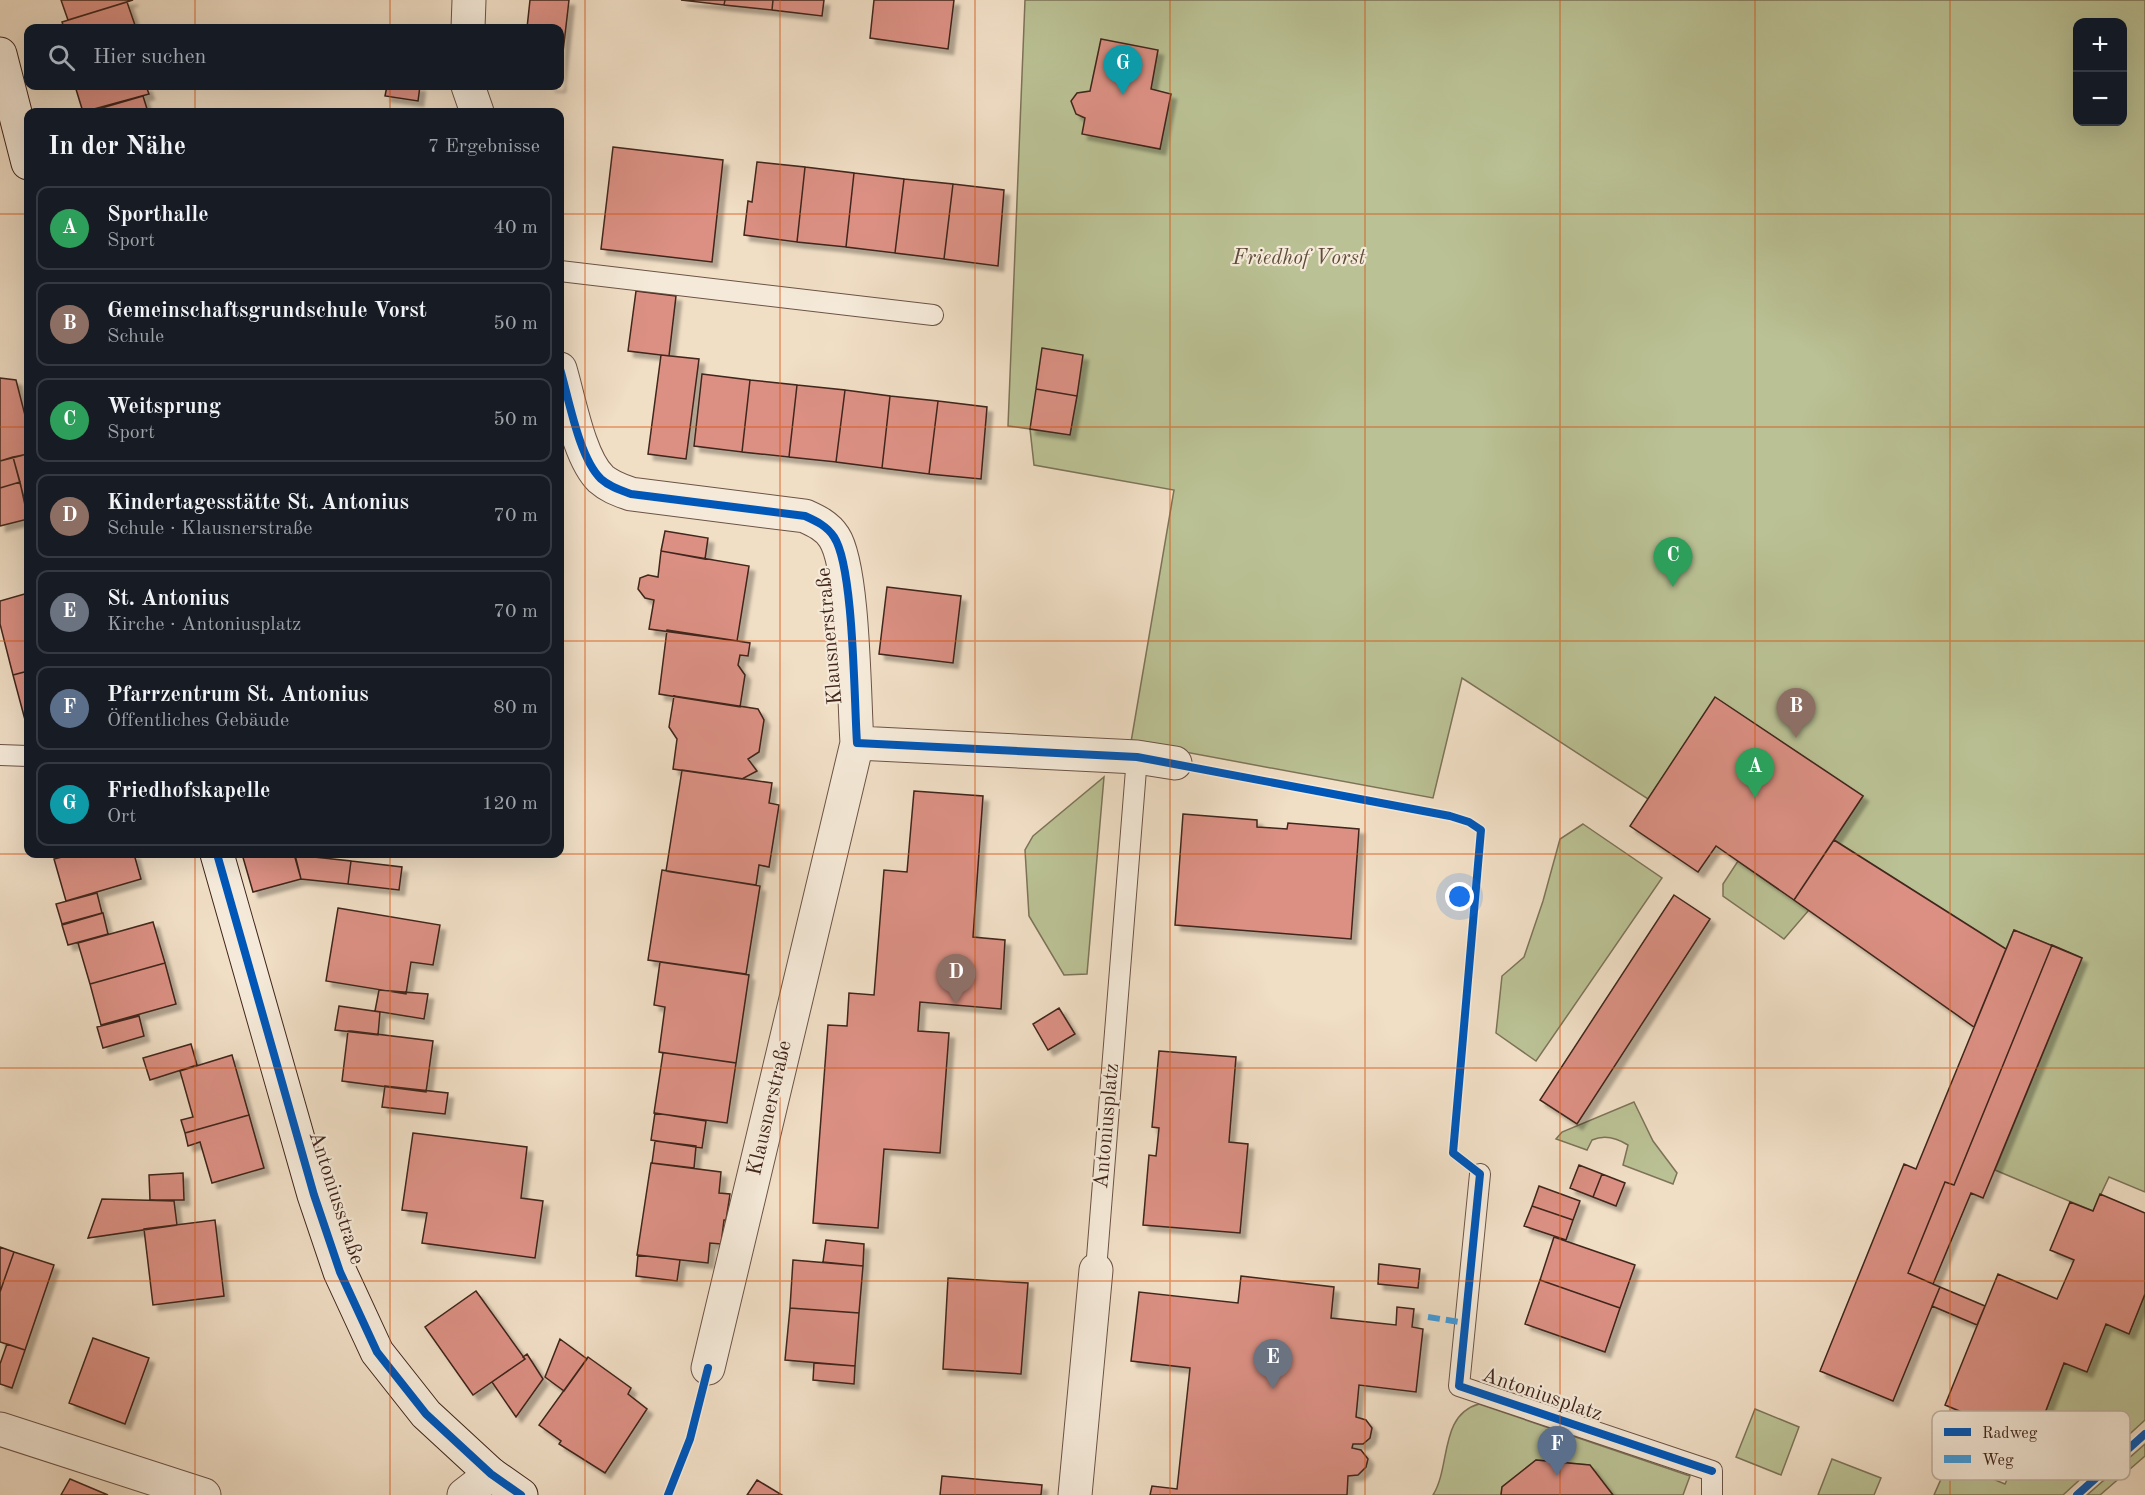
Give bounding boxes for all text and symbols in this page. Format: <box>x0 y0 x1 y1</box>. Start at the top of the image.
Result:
map controls <box>2073 18 2127 126</box>
button: + <box>2073 18 2127 72</box>
search box <box>24 24 564 90</box>
icon: search <box>45 41 78 74</box>
text: Hier suchen <box>93 46 206 68</box>
pin: G <box>1104 46 1142 95</box>
button: − <box>2073 72 2127 126</box>
text: In der Nähe <box>48 134 186 160</box>
text: 7 Ergebnisse <box>428 137 540 157</box>
text: Sporthalle <box>107 204 209 226</box>
text: A <box>62 218 77 238</box>
text: 40 m <box>493 218 538 238</box>
text: Sport <box>107 231 155 251</box>
park label: Friedhof Vorst <box>1231 248 1366 269</box>
text: Gemeinschaftsgrundschule Vorst <box>107 300 427 322</box>
text: B <box>62 314 77 334</box>
text: 50 m <box>493 314 538 334</box>
text: Schule <box>107 327 164 347</box>
text: Weitsprung <box>107 396 221 418</box>
text: C <box>63 410 76 430</box>
text: 50 m <box>493 410 538 430</box>
text: Sport <box>107 423 155 443</box>
text: Kindertagesstätte St. Antonius <box>107 492 409 514</box>
text: D <box>62 506 77 526</box>
text: 70 m <box>493 506 538 526</box>
text: Schule · Klausnerstraße <box>107 519 313 539</box>
pin: C <box>1654 538 1692 587</box>
street label: Klausnerstraße <box>814 566 846 706</box>
text: St. Antonius <box>107 588 229 610</box>
text: E <box>63 602 76 622</box>
text: 70 m <box>493 602 538 622</box>
text: Kirche · Antoniusplatz <box>107 615 301 635</box>
text: Pfarrzentrum St. Antonius <box>107 684 369 706</box>
pin: B <box>1776 688 1816 738</box>
text: F <box>63 698 76 718</box>
text: 80 m <box>493 698 538 718</box>
text: Öffentliches Gebäude <box>107 711 289 731</box>
pin: A <box>1736 748 1774 798</box>
text: Friedhofskapelle <box>107 780 270 802</box>
text: G <box>62 794 77 814</box>
text: 120 m <box>482 794 538 814</box>
text: Ort <box>107 807 136 827</box>
your location <box>1445 882 1474 911</box>
pin: D <box>936 954 976 1004</box>
street label: Klausnerstraße <box>744 1038 796 1178</box>
street label: Antoniusplatz <box>1091 1062 1123 1190</box>
street label: Antoniusstraße <box>305 1129 367 1267</box>
pin: E <box>1254 1340 1292 1389</box>
street label: Antoniusplatz <box>1479 1365 1605 1425</box>
legend <box>1932 1411 2130 1480</box>
pin: F <box>1538 1426 1576 1476</box>
text: Radweg <box>1982 1426 2038 1442</box>
text: Weg <box>1982 1453 2014 1469</box>

